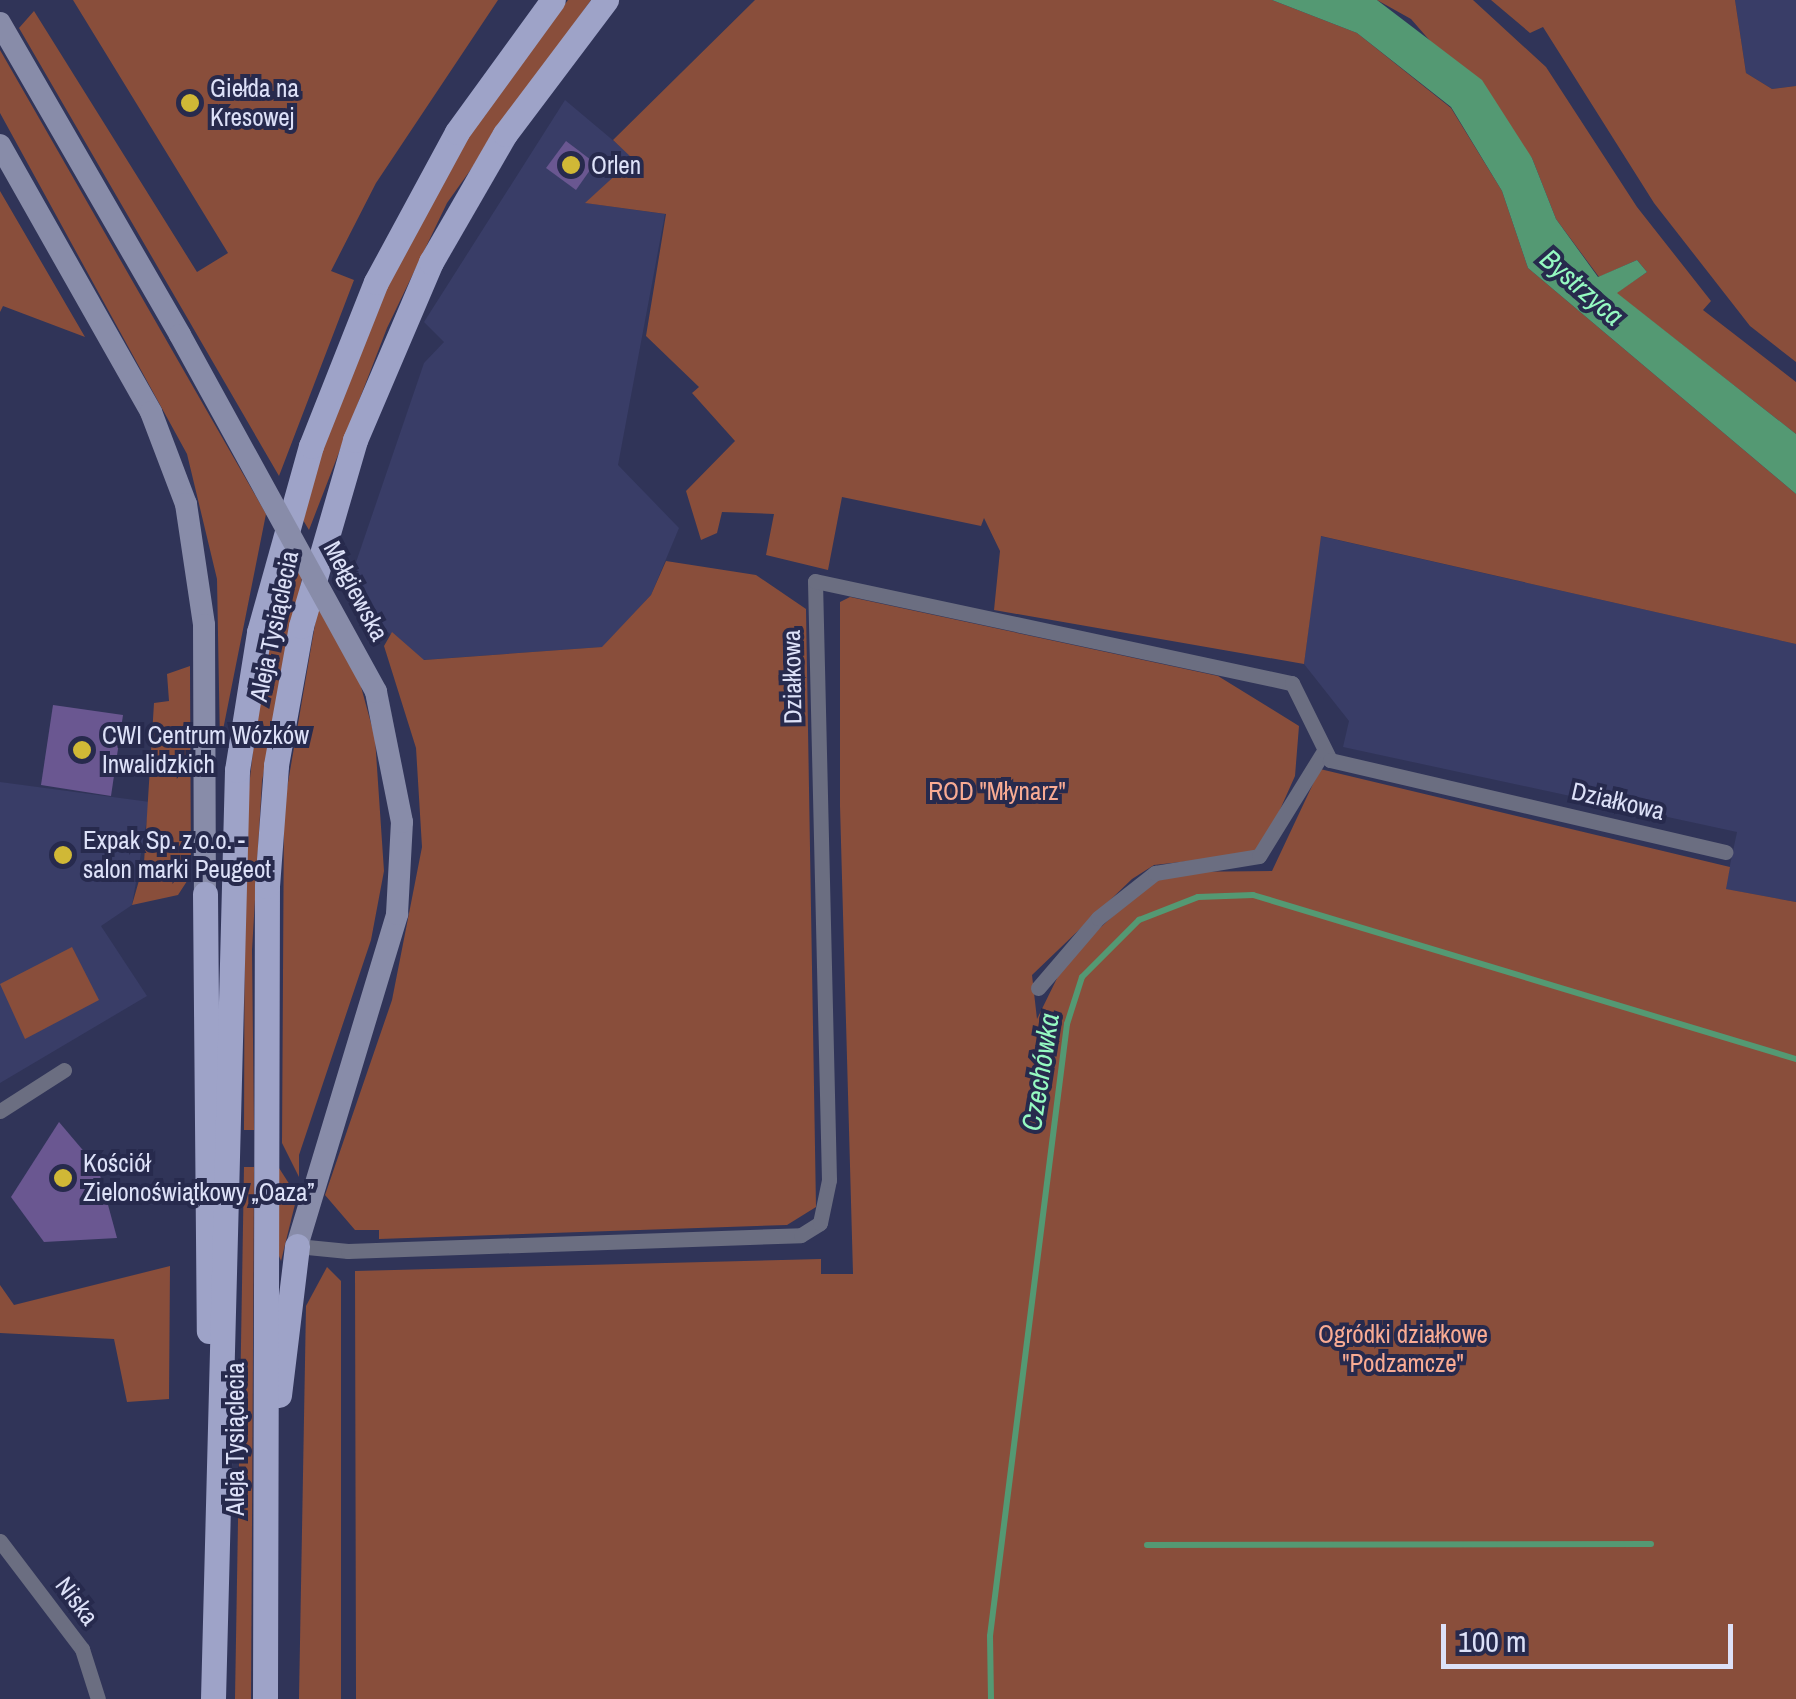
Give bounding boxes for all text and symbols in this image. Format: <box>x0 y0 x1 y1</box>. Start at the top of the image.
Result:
place label: Giełda na Kresowej <box>210 74 299 133</box>
marker: Giełda na Kresowej <box>179 92 201 114</box>
place label: Orlen <box>591 150 641 180</box>
marker: Orlen <box>560 154 582 176</box>
water label: Bystrzyca <box>1533 242 1631 332</box>
street label: Mełgiewska <box>317 536 395 646</box>
street label: Aleja Tysiąclecia <box>243 548 305 704</box>
street label: Działkowa <box>776 629 808 725</box>
place label: CWI Centrum Wózków Inwalidzkich <box>102 721 309 780</box>
marker: CWI Centrum Wózków Inwalidzkich <box>71 739 93 761</box>
park label: ROD "Młynarz" <box>928 776 1066 806</box>
street label: Działkowa <box>1569 776 1667 826</box>
place label: Expak Sp. z o.o. - salon marki Peugeot <box>83 826 271 885</box>
marker: Expak Sp. z o.o. - salon marki Peugeot <box>52 844 74 866</box>
water label: Czechówka <box>1014 1011 1066 1133</box>
place label: Kościół Zielonoświątkowy „Oaza” <box>83 1149 314 1208</box>
marker: Kościół Zielonoświątkowy „Oaza” <box>52 1167 74 1189</box>
park label: Ogródki działkowe "Podzamcze" <box>1318 1320 1488 1379</box>
street label: Aleja Tysiąclecia <box>220 1362 250 1516</box>
street label: Niska <box>49 1571 105 1631</box>
scale bar <box>1446 1604 1738 1666</box>
text: 100 m <box>1458 1621 1526 1661</box>

